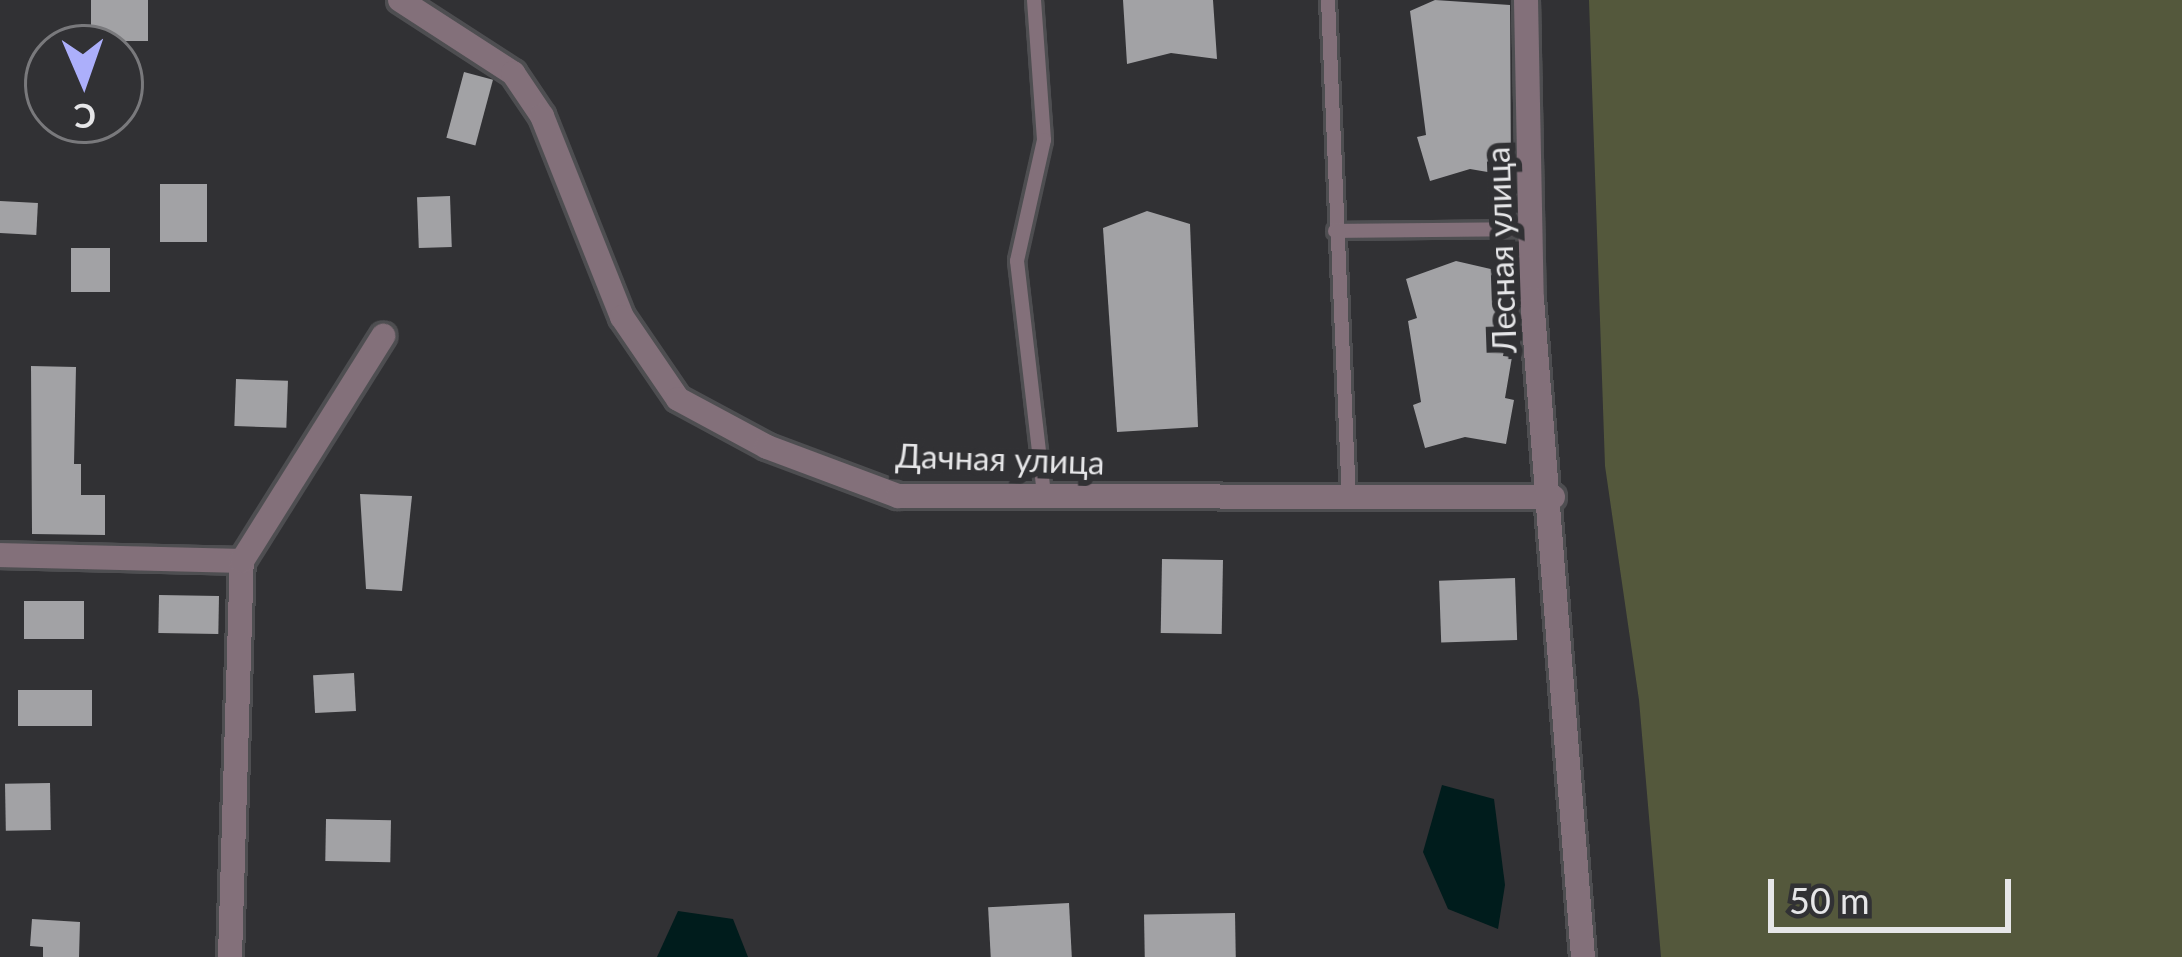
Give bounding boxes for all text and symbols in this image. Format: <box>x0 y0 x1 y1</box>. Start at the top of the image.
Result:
north arrow <box>24 24 144 144</box>
text: С <box>74 97 97 137</box>
street label: Лесная улица <box>1478 146 1524 354</box>
street label: Дачная улица <box>895 436 1105 482</box>
scale bar <box>1774 855 2017 929</box>
text: 50 m <box>1789 878 1870 922</box>

